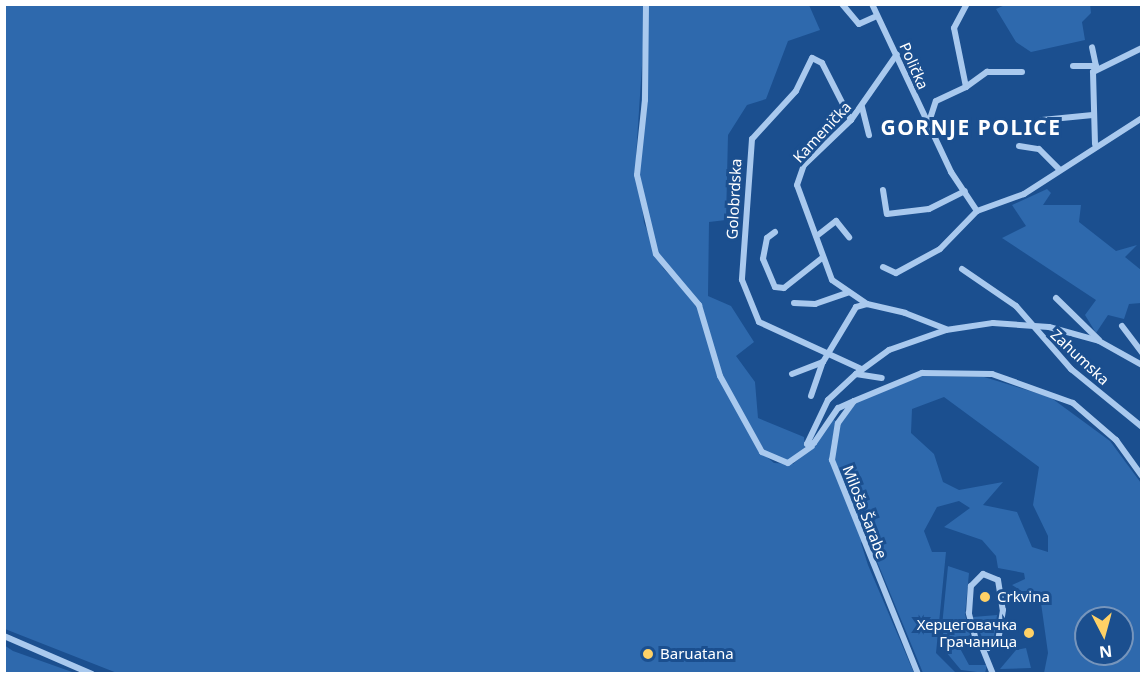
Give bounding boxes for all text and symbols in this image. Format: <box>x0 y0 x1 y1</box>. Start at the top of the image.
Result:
street label: Polička <box>896 40 932 92</box>
street label: Kamenička <box>789 98 855 166</box>
district label: GORNJE POLICE <box>880 114 1062 140</box>
street label: Golobrdska <box>723 158 745 240</box>
street label: Zahumska <box>1047 325 1113 389</box>
street label: Miloša Šarabe <box>839 463 891 561</box>
place label: Crkvina <box>997 588 1050 606</box>
marker: Crkvina <box>978 590 992 604</box>
north arrow <box>1074 606 1134 666</box>
place label: Херцеговачка Грачаница <box>917 615 1017 650</box>
marker: Херцеговачка Грачаница <box>1022 626 1036 640</box>
text: N <box>1098 640 1113 664</box>
place label: Baruatana <box>660 645 734 663</box>
marker: Baruatana <box>641 647 655 661</box>

